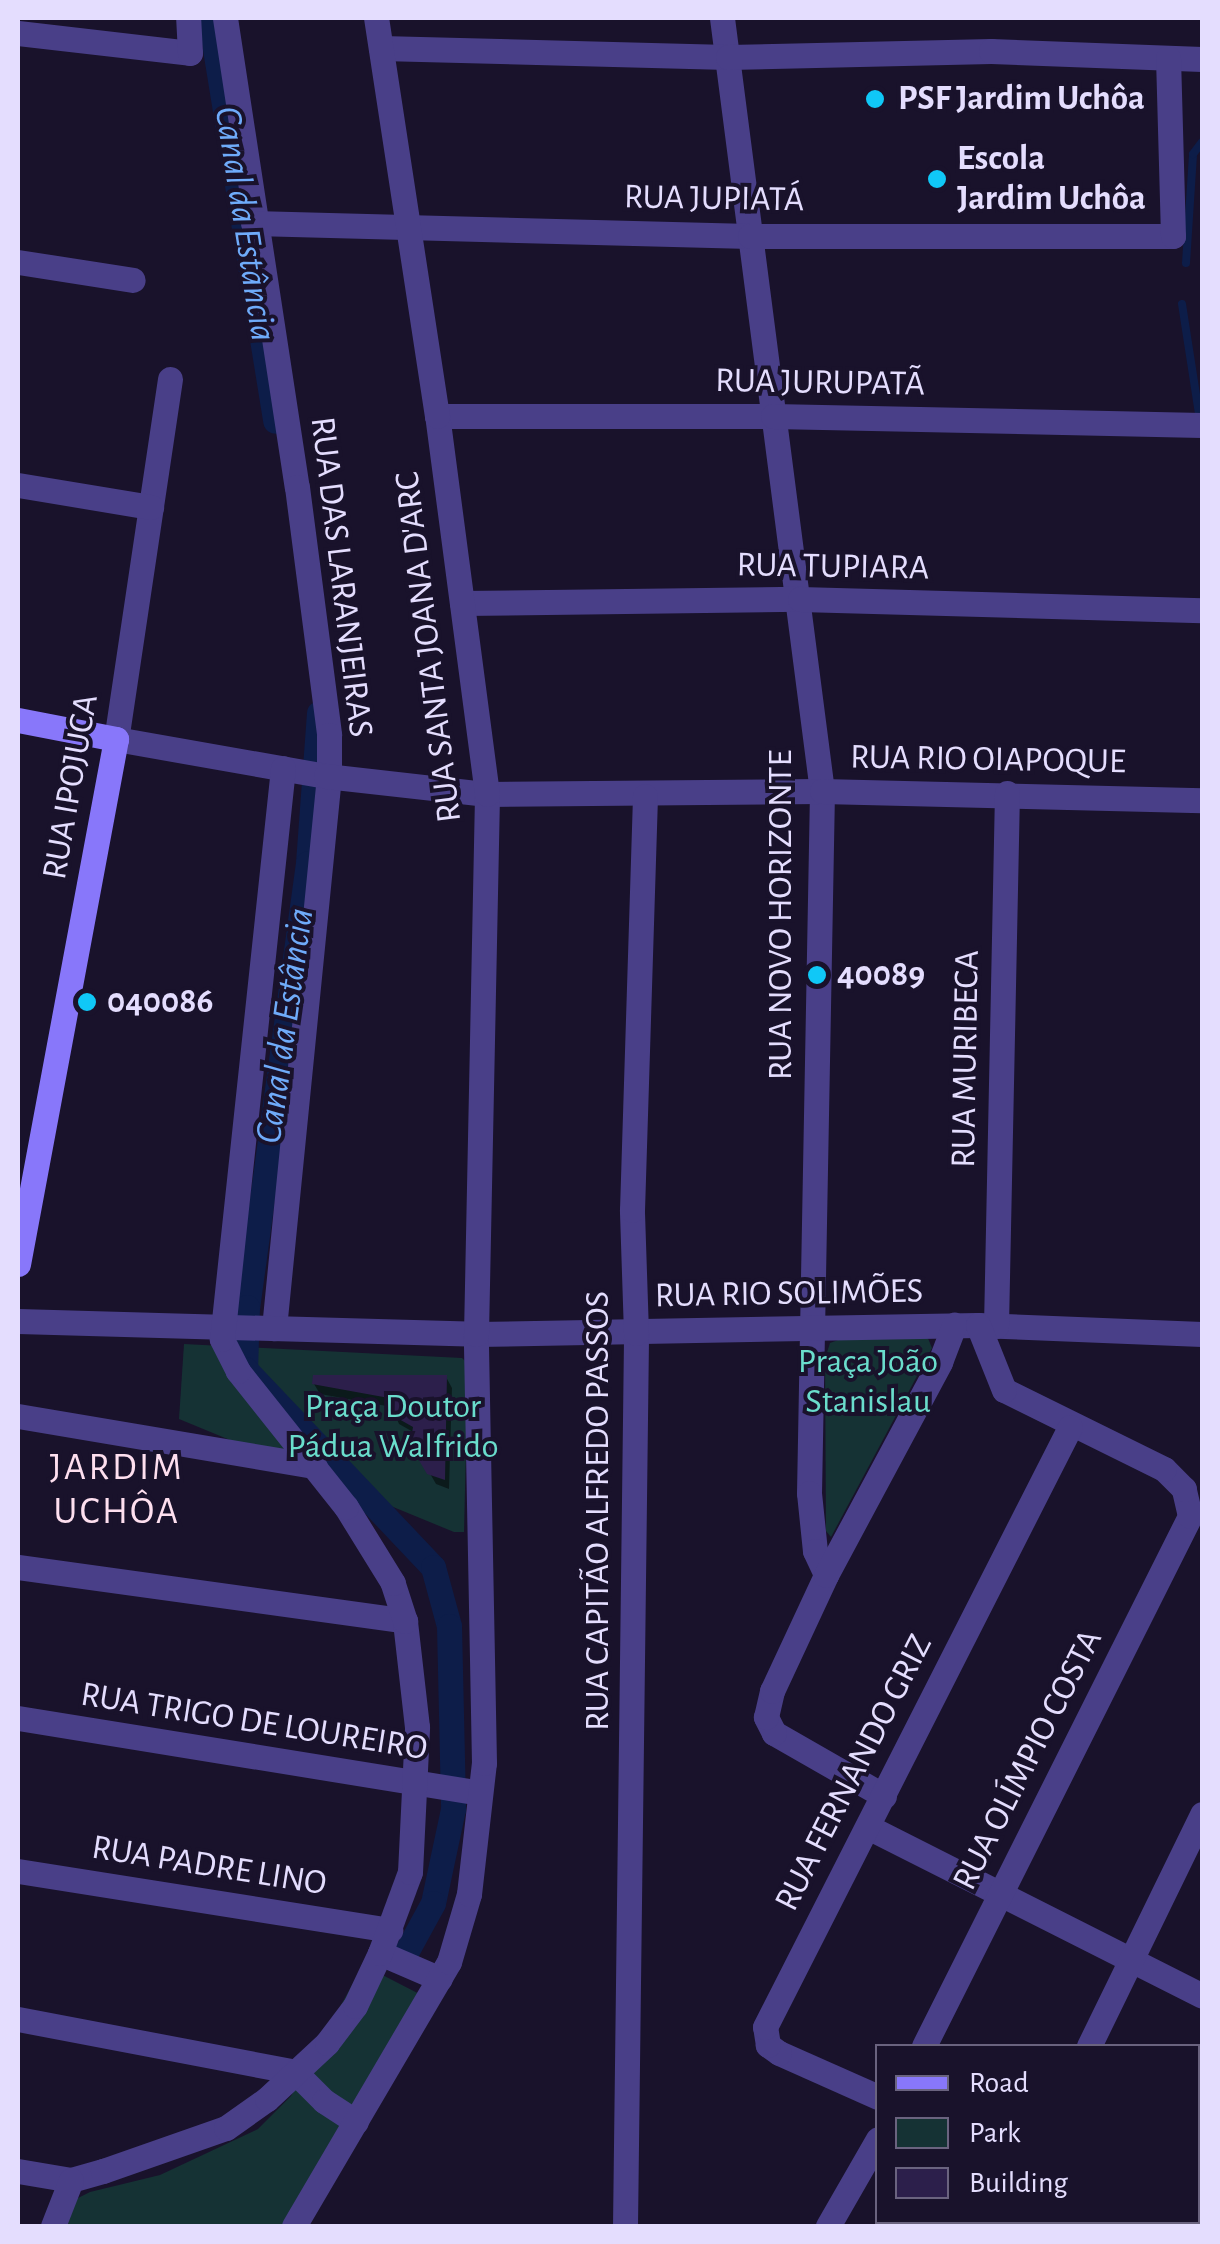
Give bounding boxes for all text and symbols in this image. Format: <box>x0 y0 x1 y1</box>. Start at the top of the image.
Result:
place label: PSF Jardim Uchôa <box>898 78 1145 120</box>
marker: PSF Jardim Uchôa <box>862 86 888 112</box>
water label: Canal da Estância <box>203 103 285 345</box>
place label: Escola Jardim Uchôa <box>957 138 1146 220</box>
marker: Escola Jardim Uchôa <box>926 168 948 190</box>
street label: RUA JUPIATÁ <box>624 176 804 222</box>
street label: RUA JURUPATÃ <box>715 360 925 406</box>
street label: RUA DAS LARANJEIRAS <box>301 414 381 740</box>
street label: RUA SANTA JOANA D'ARC <box>387 469 471 825</box>
street label: RUA TUPIARA <box>736 544 930 590</box>
street label: RUA IPOJUCA <box>34 691 108 883</box>
street label: RUA RIO OIAPOQUE <box>850 737 1126 783</box>
street label: RUA NOVO HORIZONTE <box>760 750 802 1080</box>
water label: Canal da Estância <box>247 905 325 1147</box>
street label: RUA MURIBECA <box>943 950 989 1168</box>
place label: 40089 <box>837 954 925 996</box>
marker: 40089 <box>806 964 828 986</box>
place label: 040086 <box>107 981 213 1023</box>
marker: 040086 <box>76 991 98 1013</box>
street label: RUA RIO SOLIMÕES <box>655 1271 923 1317</box>
street label: RUA CAPITÃO ALFREDO PASSOS <box>577 1291 619 1731</box>
park label: Praça João Stanislau <box>798 1341 938 1423</box>
park label: Praça Doutor Pádua Walfrido <box>287 1386 499 1468</box>
district label: JARDIM UCHÔA <box>50 1446 184 1536</box>
street label: RUA OLÍMPIO COSTA <box>944 1623 1112 1897</box>
street label: RUA FERNANDO GRIZ <box>766 1628 942 1918</box>
street label: RUA TRIGO DE LOUREIRO <box>78 1674 430 1770</box>
street label: RUA PADRE LINO <box>89 1827 329 1905</box>
legend <box>875 2044 1200 2224</box>
text: Road <box>969 2068 1029 2098</box>
text: Park <box>969 2118 1021 2148</box>
text: Building <box>969 2168 1068 2198</box>

